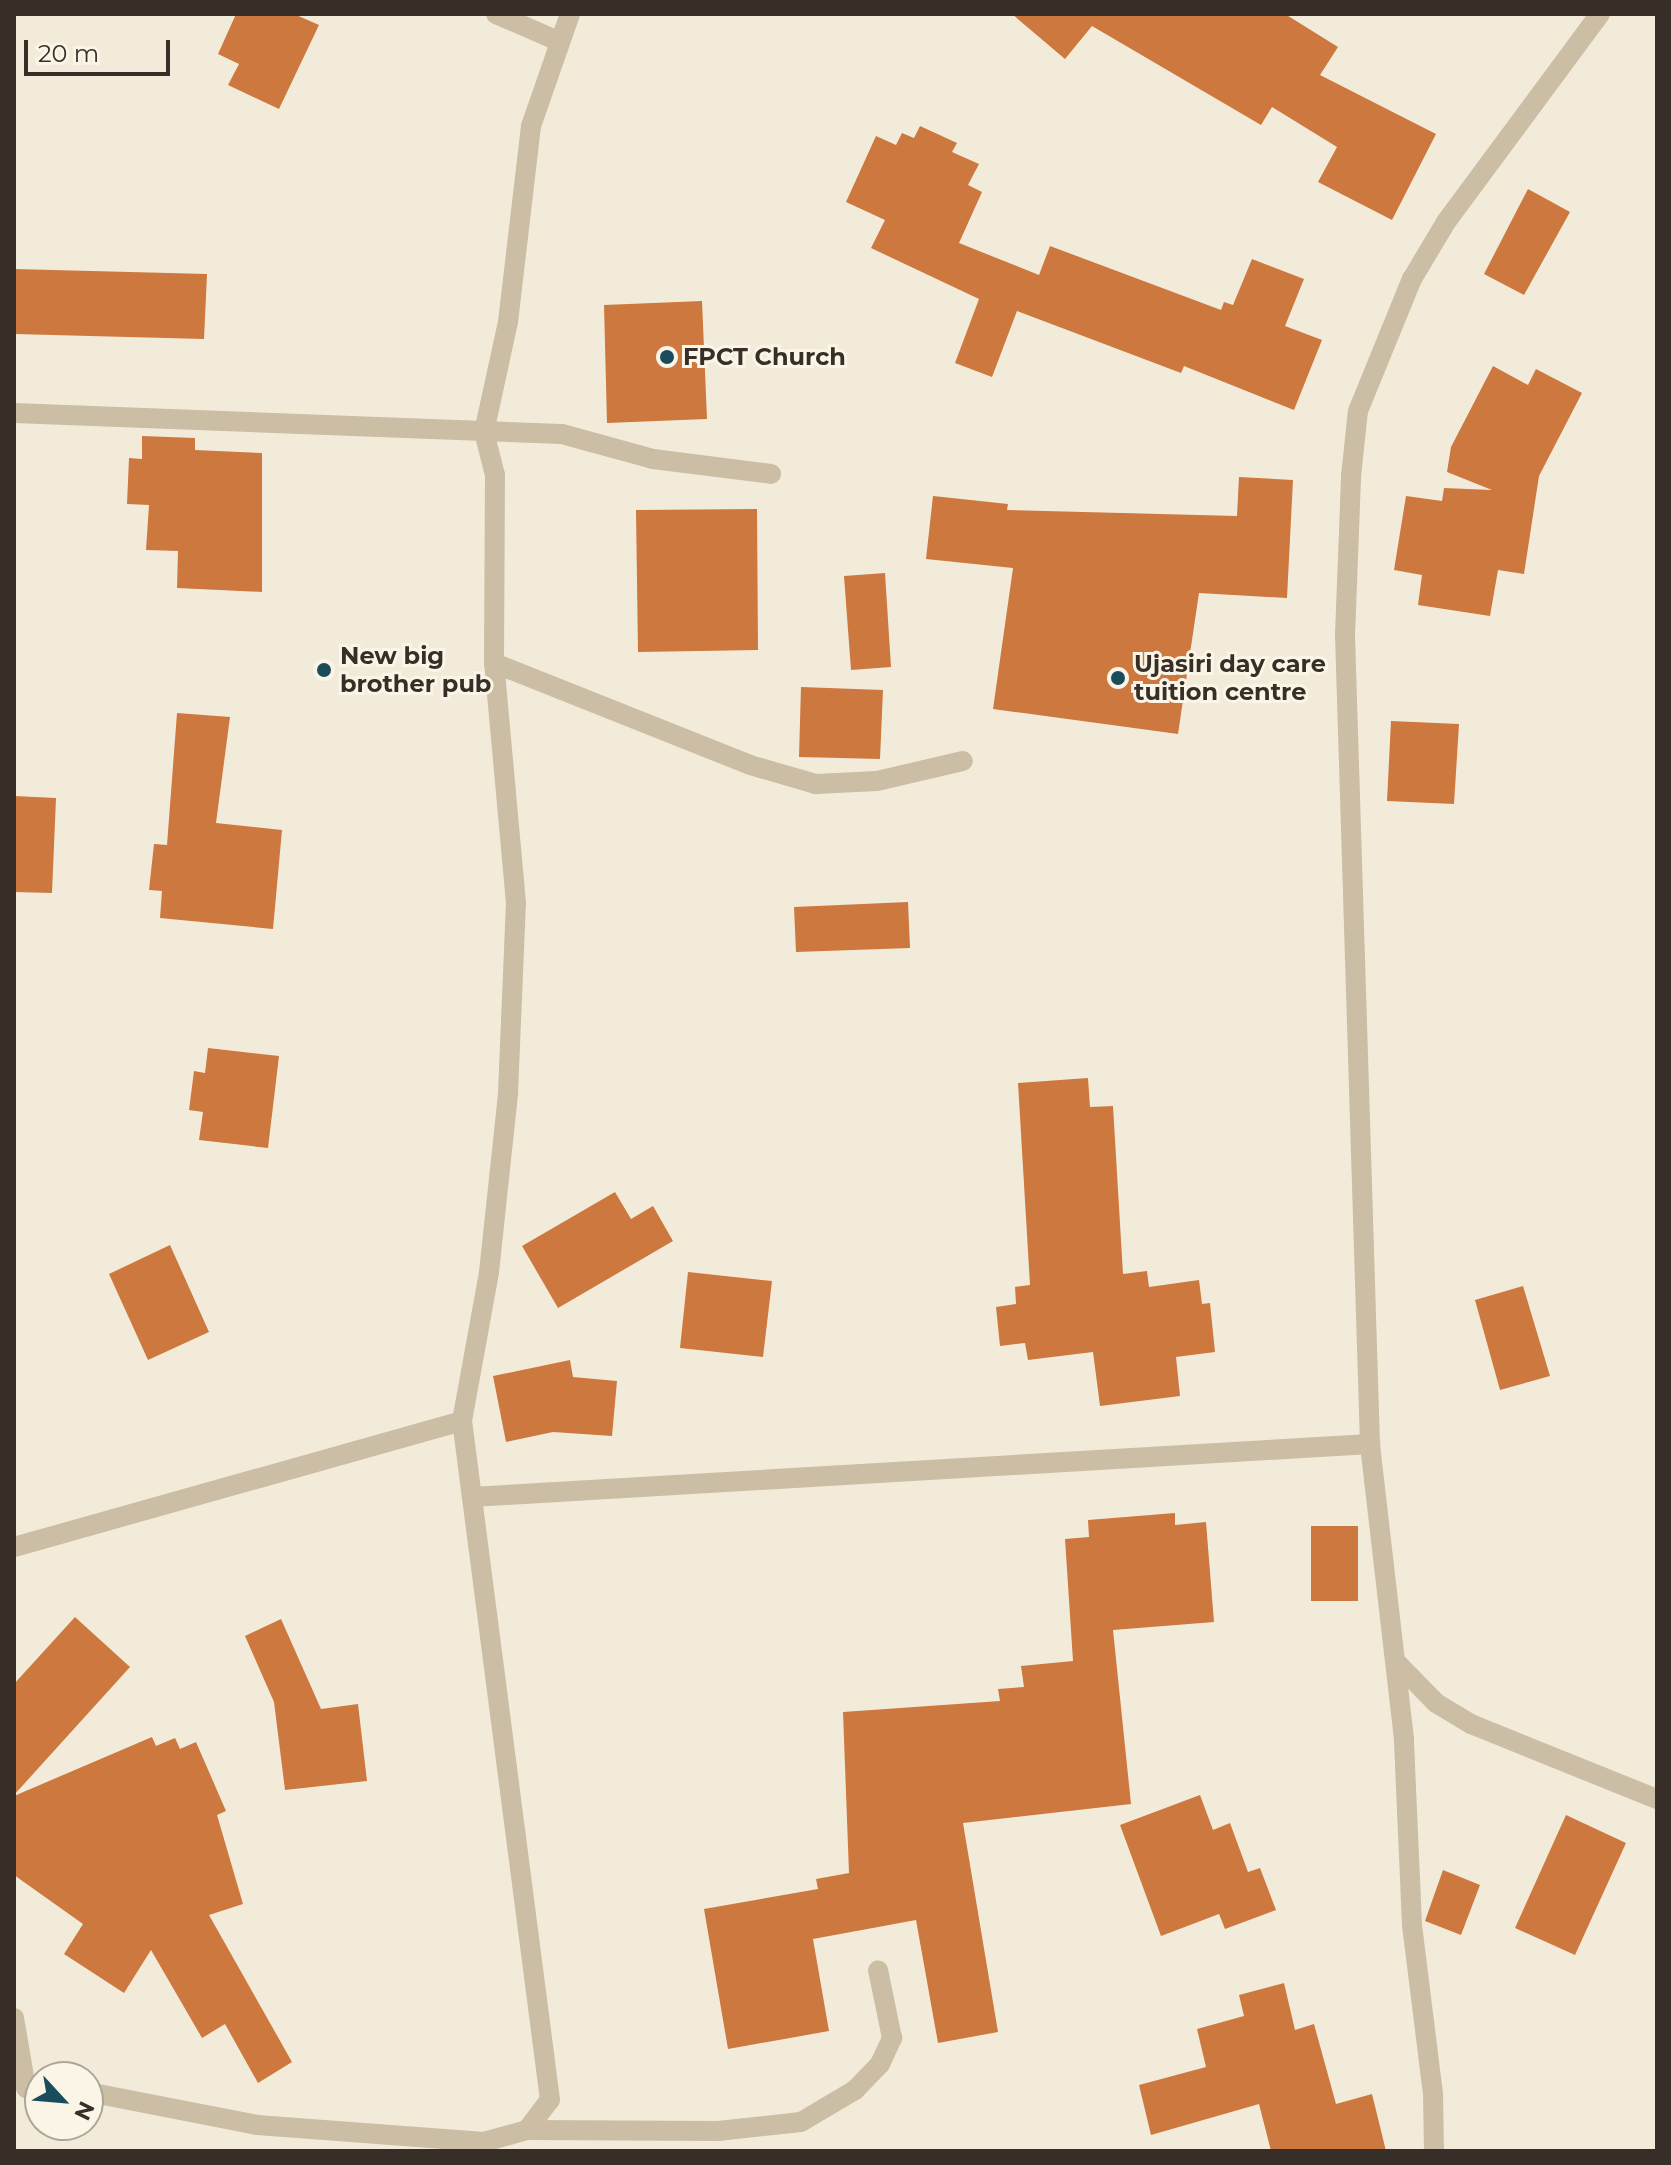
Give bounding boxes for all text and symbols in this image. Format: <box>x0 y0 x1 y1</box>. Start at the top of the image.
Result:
scale bar <box>28 24 174 74</box>
text: 20 m <box>38 39 99 68</box>
place label: FPCT Church <box>683 343 846 371</box>
marker: FPCT Church <box>658 348 676 366</box>
place label: New big brother pub <box>340 642 491 698</box>
place label: Ujasiri day care tuition centre <box>1134 650 1326 706</box>
marker: New big brother pub <box>315 661 333 679</box>
marker: Ujasiri day care tuition centre <box>1109 669 1127 687</box>
north arrow <box>24 2061 104 2141</box>
text: N <box>68 2097 100 2125</box>

